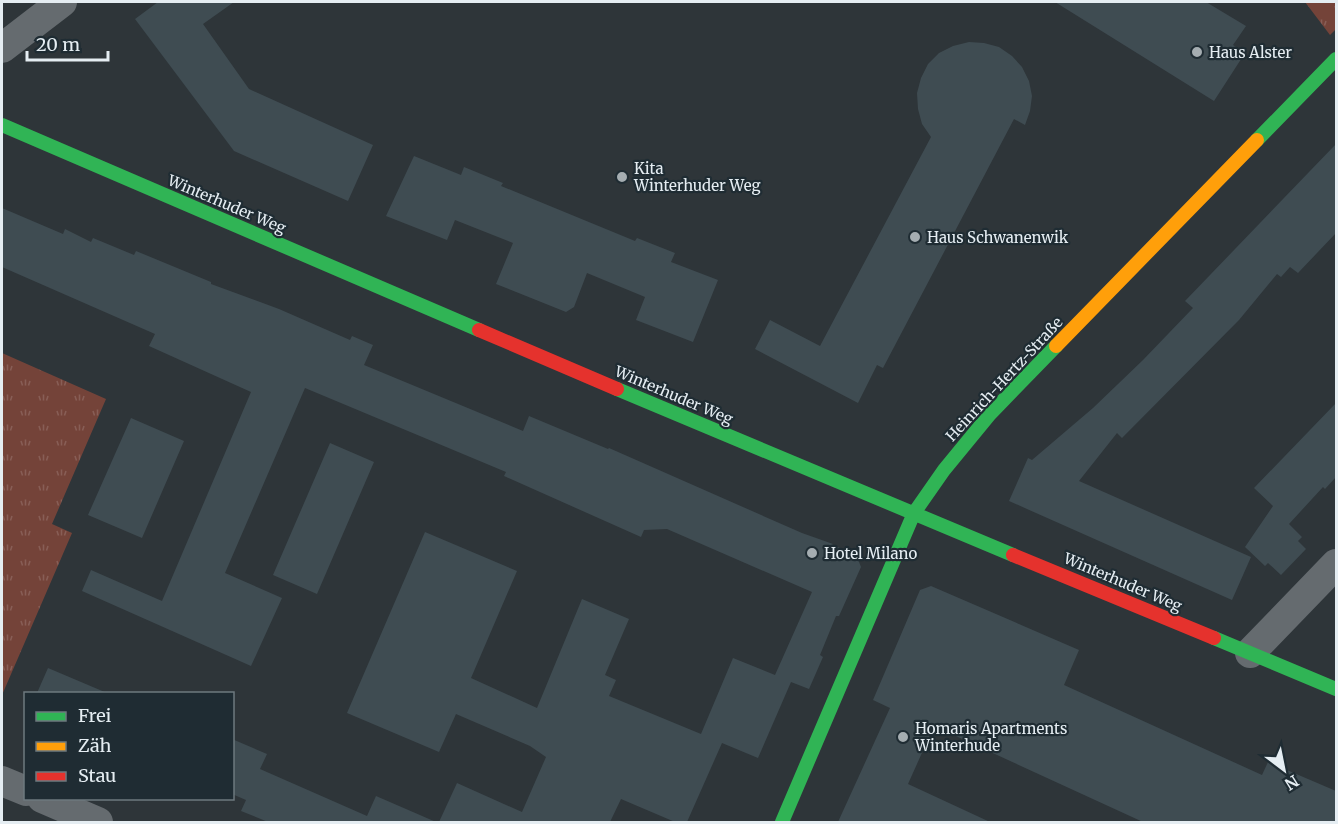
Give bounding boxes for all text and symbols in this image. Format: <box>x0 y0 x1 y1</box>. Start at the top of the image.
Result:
scale bar <box>27 24 108 62</box>
text: 20 m <box>36 33 80 56</box>
place label: Haus Alster <box>1209 43 1292 62</box>
marker: Haus Alster <box>1190 45 1204 59</box>
place label: Kita Winterhuder Weg <box>633 159 761 195</box>
street label: Winterhuder Weg <box>164 170 289 237</box>
marker: Kita Winterhuder Weg <box>615 170 629 184</box>
place label: Haus Schwanenwik <box>927 228 1069 247</box>
marker: Haus Schwanenwik <box>908 230 922 244</box>
street label: Heinrich-Hertz-Straße <box>941 313 1067 445</box>
street label: Winterhuder Weg <box>611 361 736 428</box>
place label: Hotel Milano <box>824 544 917 563</box>
marker: Hotel Milano <box>805 546 819 560</box>
street label: Winterhuder Weg <box>1060 548 1185 615</box>
legend <box>24 692 234 800</box>
text: Frei <box>78 704 112 727</box>
place label: Homaris Apartments Winterhude <box>914 719 1067 755</box>
marker: Homaris Apartments Winterhude <box>896 730 910 744</box>
text: Zäh <box>78 734 112 757</box>
north arrow <box>1254 740 1314 800</box>
text: Stau <box>78 764 116 787</box>
text: N <box>1281 771 1303 795</box>

